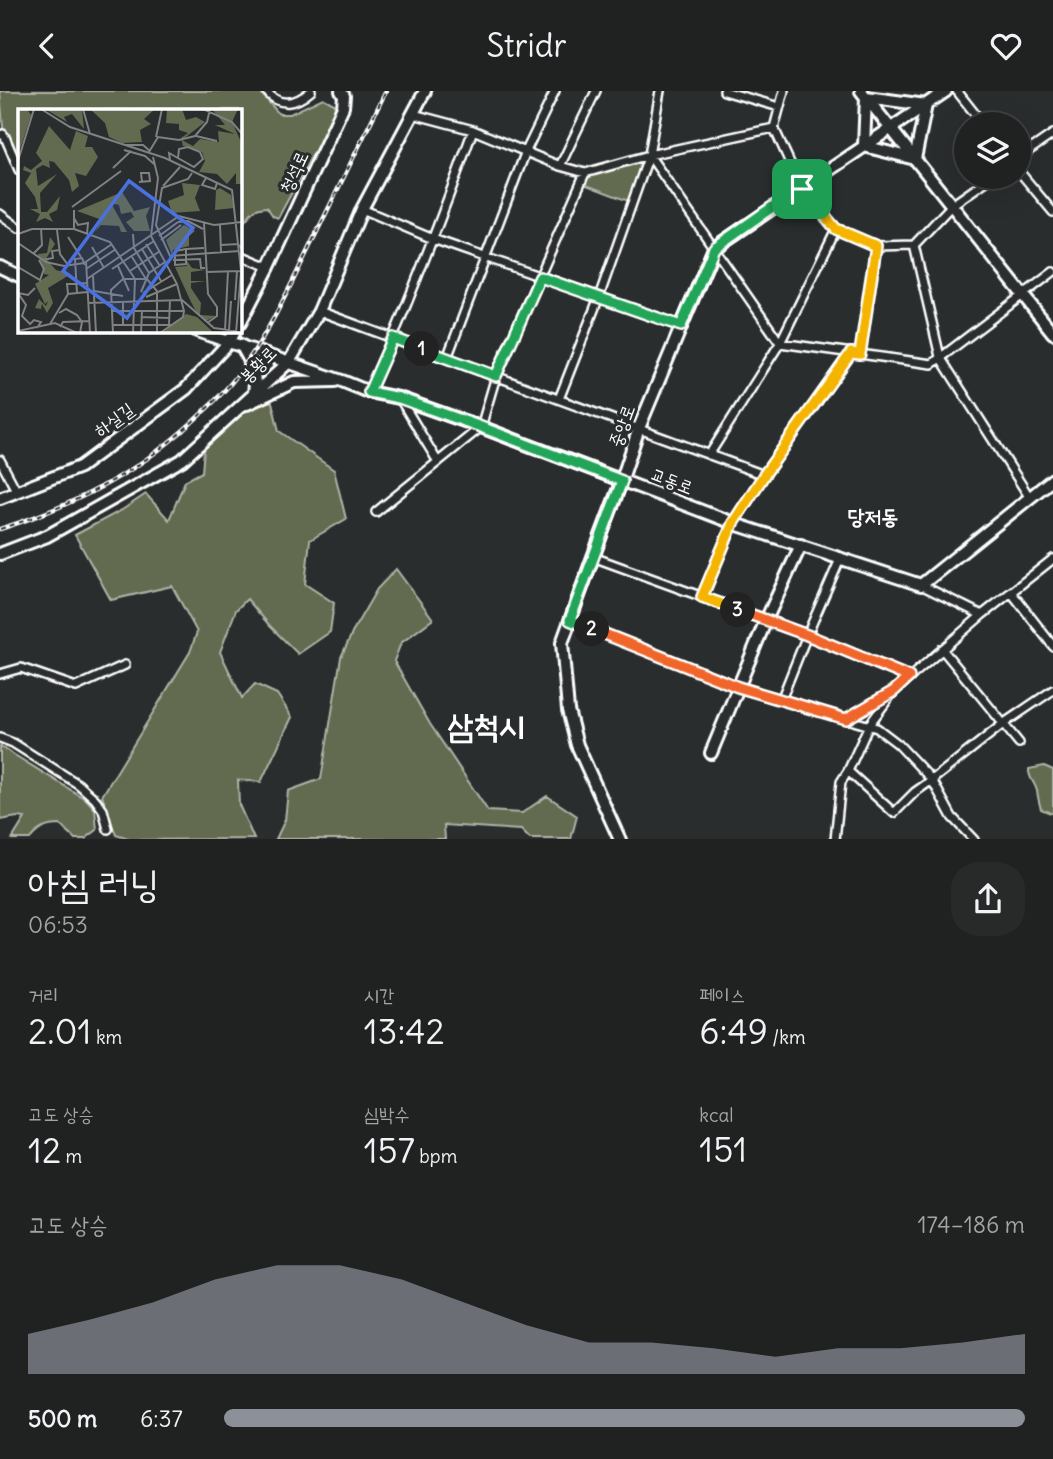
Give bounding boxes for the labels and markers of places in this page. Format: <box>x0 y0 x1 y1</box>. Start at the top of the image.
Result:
pin <box>772 159 832 219</box>
pin: 1 <box>404 331 440 367</box>
pin: 3 <box>720 593 756 627</box>
pin: 2 <box>574 611 610 647</box>

